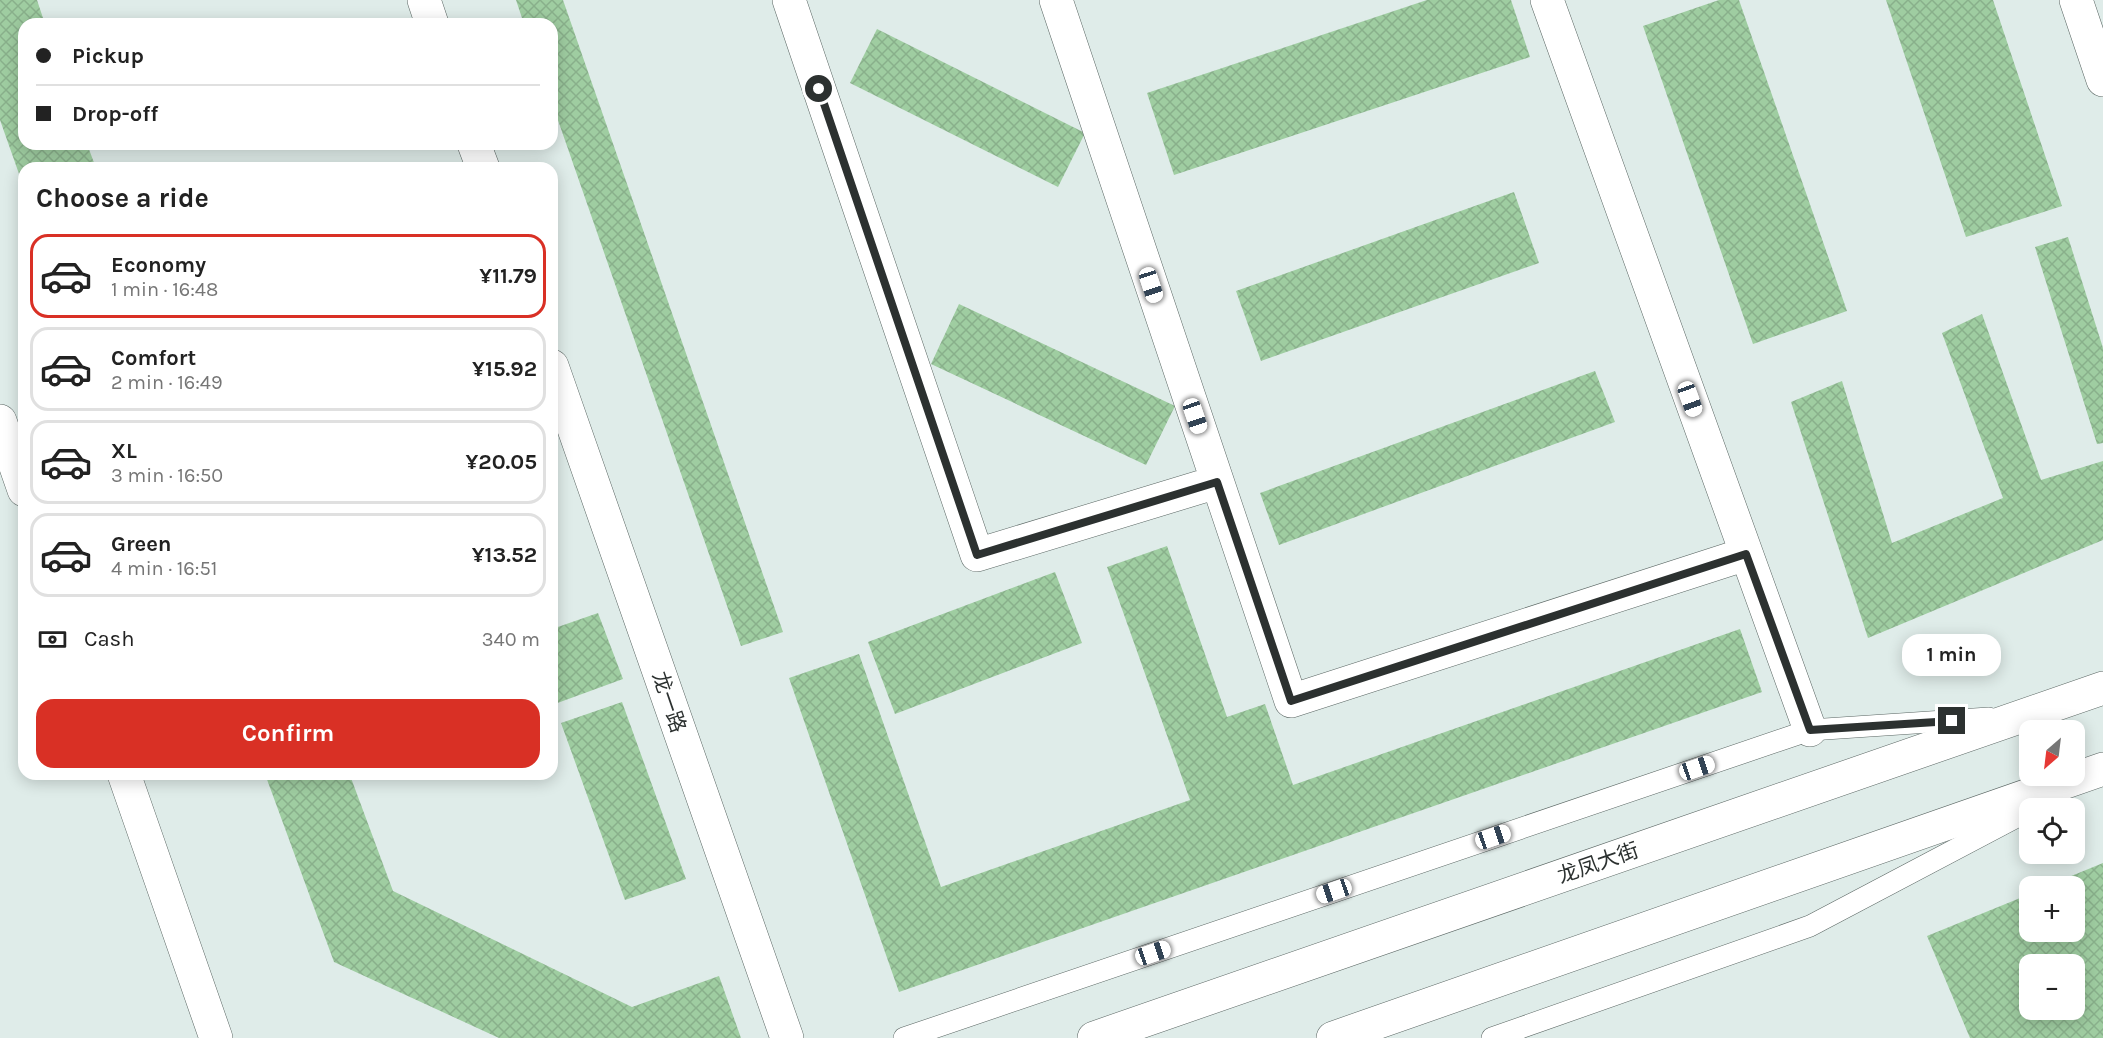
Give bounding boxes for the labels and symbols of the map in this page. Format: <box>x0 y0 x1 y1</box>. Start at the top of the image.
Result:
route start <box>805 75 832 102</box>
car <box>1137 265 1165 305</box>
car <box>1675 379 1705 419</box>
car <box>1181 396 1209 436</box>
callout: 1 min <box>1902 634 2002 676</box>
street label: 龙一路 <box>647 668 691 736</box>
route end <box>1938 707 1965 734</box>
north arrow <box>2019 720 2085 786</box>
car <box>1677 754 1717 782</box>
car <box>1473 823 1513 851</box>
street label: 龙凤大街 <box>1554 838 1642 888</box>
car <box>1314 877 1354 905</box>
car <box>1133 939 1173 967</box>

